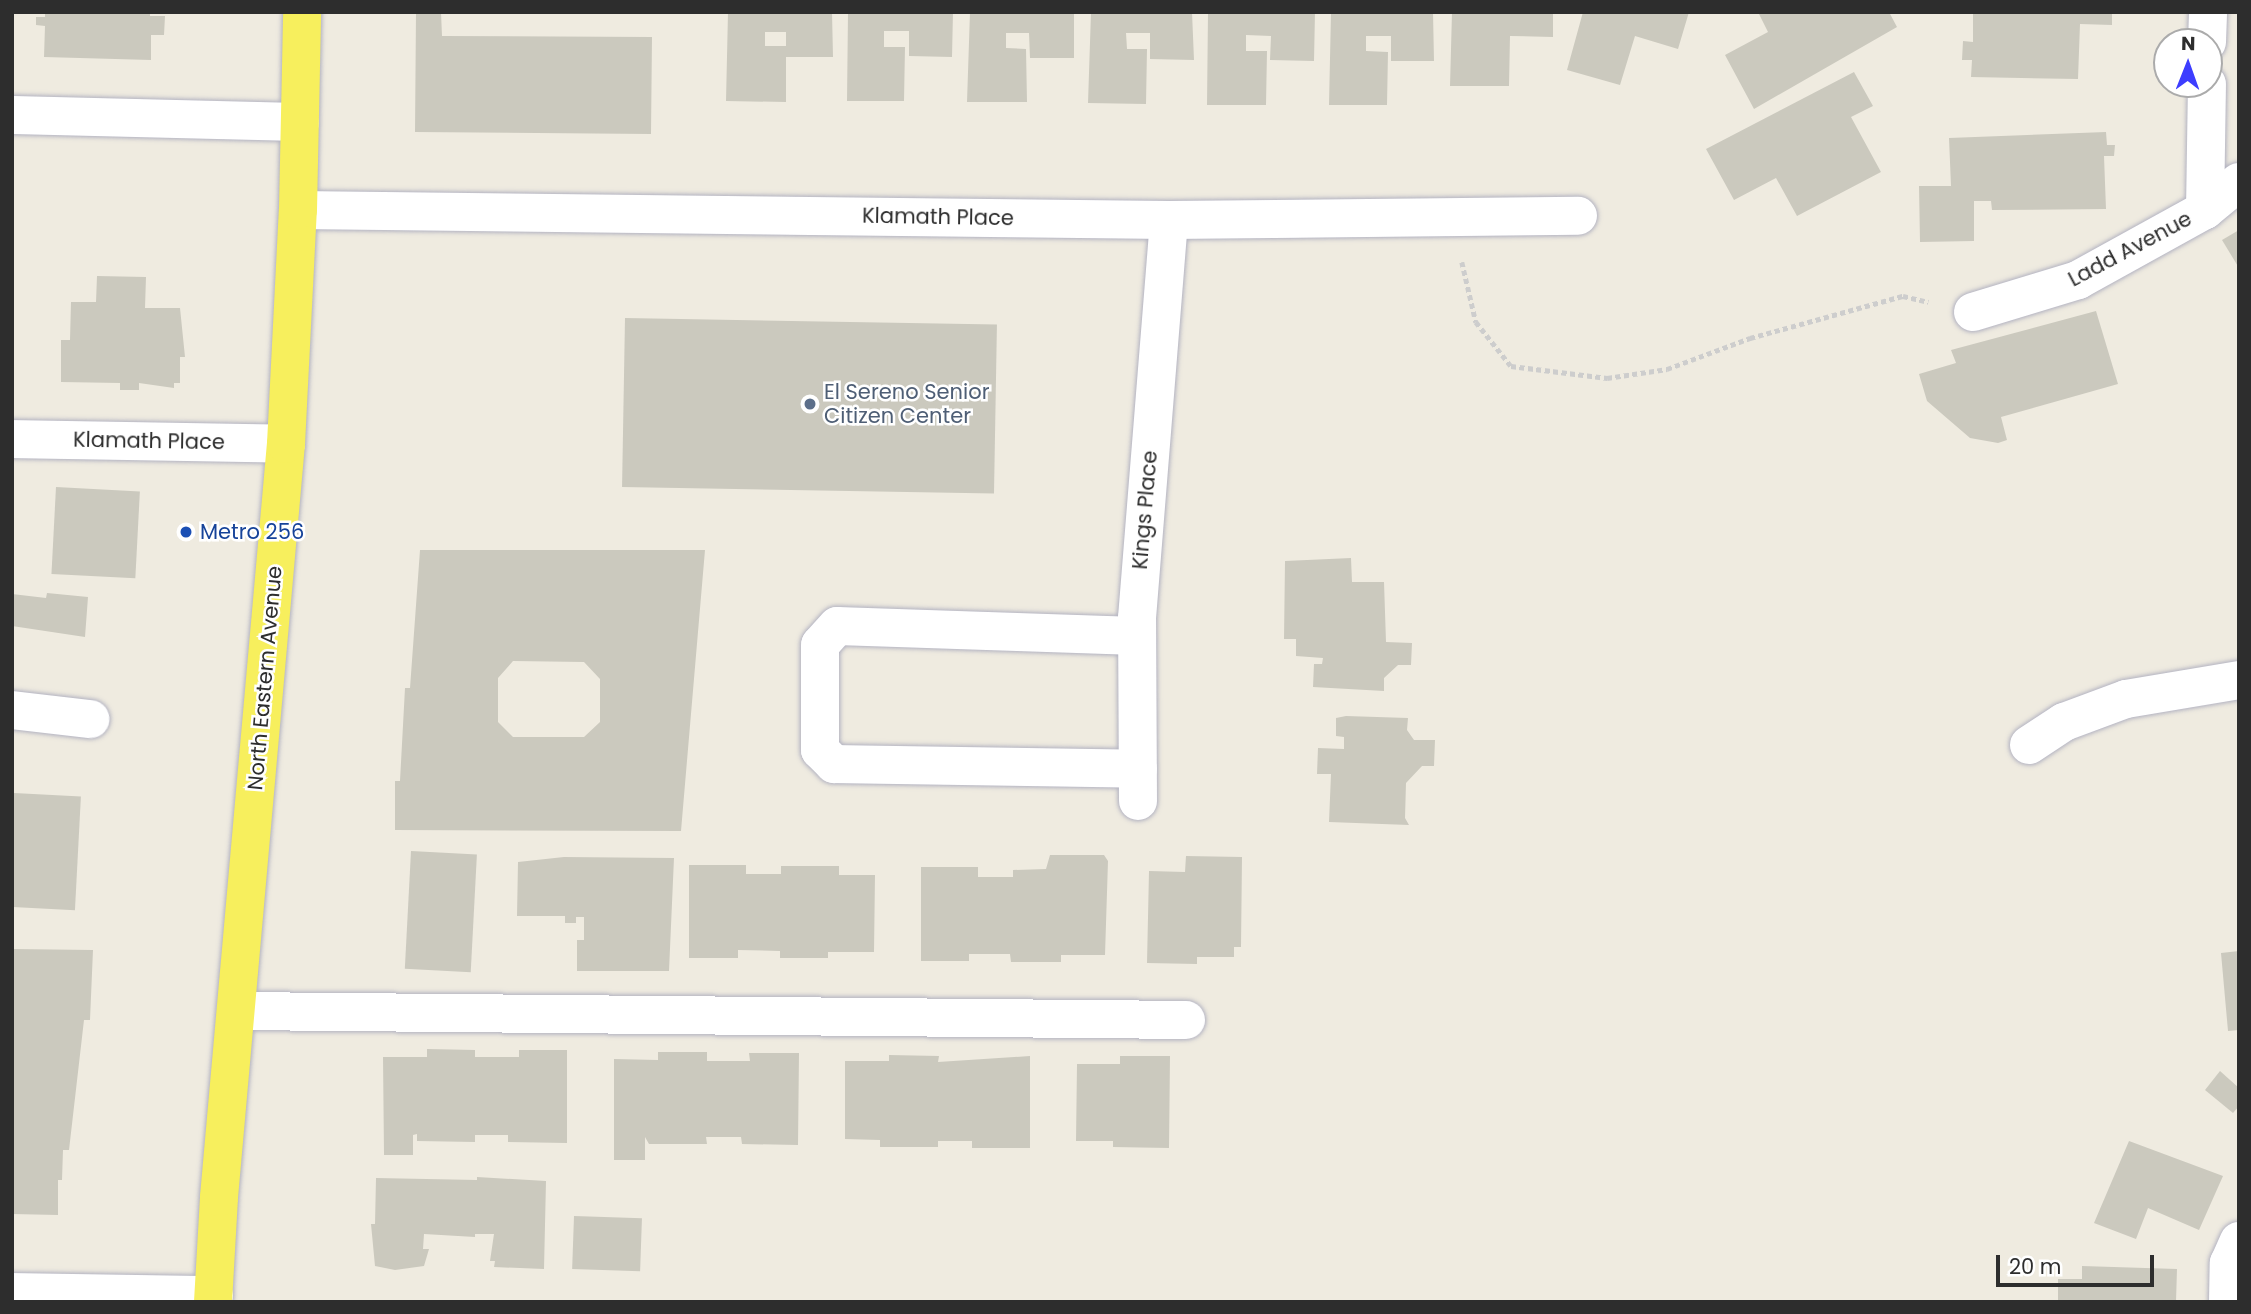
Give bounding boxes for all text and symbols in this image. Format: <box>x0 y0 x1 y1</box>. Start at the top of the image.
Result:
north arrow <box>2153 28 2223 98</box>
text: N <box>2181 30 2196 57</box>
street label: Klamath Place <box>862 203 1014 231</box>
street label: Ladd Avenue <box>2064 206 2196 292</box>
place label: El Sereno Senior Citizen Center <box>824 379 989 429</box>
marker: El Sereno Senior Citizen Center <box>802 396 818 412</box>
street label: Klamath Place <box>73 427 225 455</box>
street label: Kings Place <box>1127 450 1163 570</box>
place label: Metro 256 <box>200 519 304 545</box>
marker: Metro 256 <box>178 524 194 540</box>
street label: North Eastern Avenue <box>243 565 287 791</box>
scale bar <box>1999 1240 2156 1284</box>
text: 20 m <box>2009 1252 2062 1281</box>

